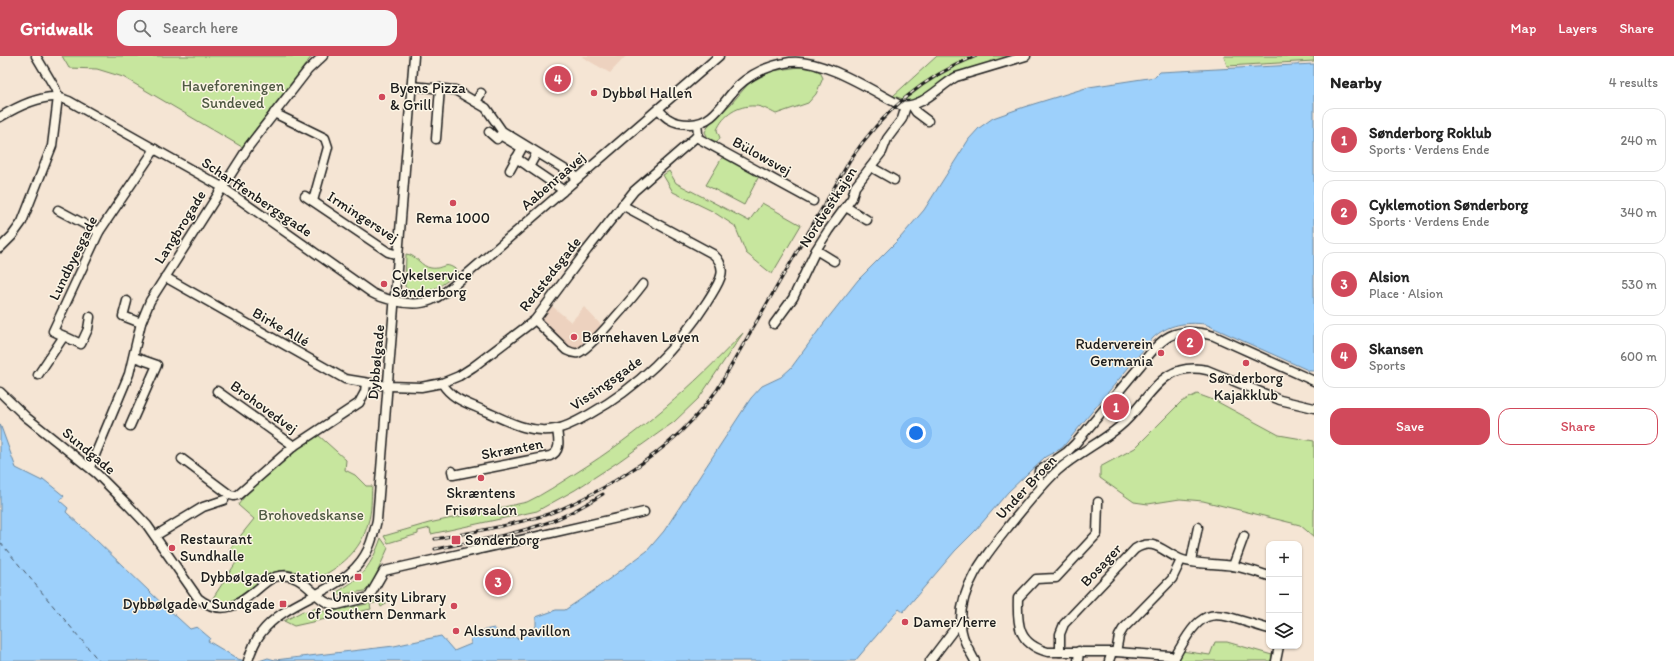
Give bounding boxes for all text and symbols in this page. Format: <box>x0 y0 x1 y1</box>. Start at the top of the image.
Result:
search box <box>117 10 397 46</box>
text: Gridwalk <box>20 17 93 40</box>
icon: search <box>131 17 153 39</box>
text: Search here <box>163 19 238 37</box>
text: Map <box>1511 20 1536 37</box>
text: Layers <box>1558 20 1597 37</box>
text: Share <box>1619 20 1654 37</box>
pin: 4 <box>545 64 571 94</box>
text: Nearby <box>1330 72 1382 92</box>
text: 4 results <box>1609 75 1658 90</box>
park label: Haveforeningen Sundeved <box>182 77 285 112</box>
place label: Byens Pizza & Grill <box>390 79 466 114</box>
place label: Dybbøl Hallen <box>602 84 693 102</box>
marker: Dybbøl Hallen <box>589 88 599 98</box>
marker: Byens Pizza & Grill <box>377 92 387 102</box>
text: Sønderborg Roklub <box>1369 124 1492 142</box>
street label: Bülowsvej <box>729 132 795 180</box>
text: 1 <box>1341 133 1347 148</box>
text: 240 m <box>1620 133 1657 148</box>
text: Sports · Verdens Ende <box>1369 142 1489 157</box>
street label: Aabenraavej <box>517 148 589 214</box>
street label: Scharffenbergsgade <box>198 153 316 241</box>
street label: Nordvestkajen <box>795 163 861 251</box>
street label: Langbrogade <box>150 187 210 267</box>
street label: Irmingersvej <box>324 187 402 247</box>
text: Cyklemotion Sønderborg <box>1369 196 1528 214</box>
marker: Rema 1000 <box>448 198 458 208</box>
text: 2 <box>1341 205 1347 220</box>
text: 340 m <box>1620 205 1657 220</box>
place label: Rema 1000 <box>416 209 490 227</box>
street label: Lundbyesgade <box>45 213 101 303</box>
text: Sports · Verdens Ende <box>1369 214 1489 229</box>
street label: Redstedsgade <box>515 233 585 315</box>
place label: Cykelservice Sønderborg <box>392 266 472 301</box>
text: Alsion <box>1369 268 1410 286</box>
text: 3 <box>1340 277 1348 292</box>
text: 530 m <box>1621 277 1657 292</box>
marker: Cykelservice Sønderborg <box>379 279 389 289</box>
text: Place · Alsion <box>1369 286 1443 301</box>
street label: Birke Allé <box>249 303 313 351</box>
street label: Dybbølgade <box>364 324 388 400</box>
pin: 2 <box>1177 327 1203 357</box>
place label: Børnehaven Løven <box>582 328 700 346</box>
marker: Børnehaven Løven <box>569 332 579 342</box>
place label: Ruderverein Germania <box>1075 335 1153 370</box>
text: Skansen <box>1369 340 1423 358</box>
marker: Ruderverein Germania <box>1156 348 1166 358</box>
text: 4 <box>1340 349 1348 364</box>
text: 600 m <box>1620 349 1657 364</box>
street label: Vissingsgade <box>567 352 645 414</box>
marker: Sønderborg Kajakklub <box>1241 358 1251 368</box>
text: Sports <box>1369 358 1405 373</box>
place label: Sønderborg Kajakklub <box>1209 369 1284 404</box>
street label: Brohovedvej <box>227 377 301 437</box>
pin: 1 <box>1103 392 1129 422</box>
button: Save <box>1330 408 1490 445</box>
button: Share <box>1498 408 1658 445</box>
your location <box>906 423 926 443</box>
street label: Sundgade <box>59 424 119 478</box>
street label: Skrænten <box>480 434 544 464</box>
street label: Under Broen <box>992 451 1060 523</box>
marker: Skræntens Frisørsalon <box>476 473 486 483</box>
place label: Skræntens Frisørsalon <box>445 484 518 519</box>
park label: Brohovedskanse <box>258 506 364 524</box>
place label: Restaurant Sundhalle <box>180 530 252 565</box>
place label: Sønderborg <box>465 531 540 549</box>
marker: Sønderborg <box>450 534 462 546</box>
street label: Bosager <box>1077 540 1125 590</box>
map controls <box>1266 541 1302 649</box>
button: + <box>1266 541 1302 577</box>
marker: Restaurant Sundhalle <box>167 543 177 553</box>
pin: 3 <box>485 567 511 597</box>
place label: Dybbølgade v stationen <box>200 568 350 586</box>
marker: Dybbølgade v stationen <box>353 572 363 582</box>
button: − <box>1266 577 1302 613</box>
place label: University Library of Southern Denmark <box>308 588 446 623</box>
place label: Dybbølgade v Sundgade <box>123 595 275 613</box>
marker: Dybbølgade v Sundgade <box>278 599 288 609</box>
marker: University Library of Southern Denmark <box>449 601 459 611</box>
place label: Damer/herre <box>913 613 996 631</box>
button: layers <box>1266 613 1302 649</box>
marker: Damer/herre <box>900 617 910 627</box>
place label: Alssund pavillon <box>464 622 571 640</box>
marker: Alssund pavillon <box>451 626 461 636</box>

